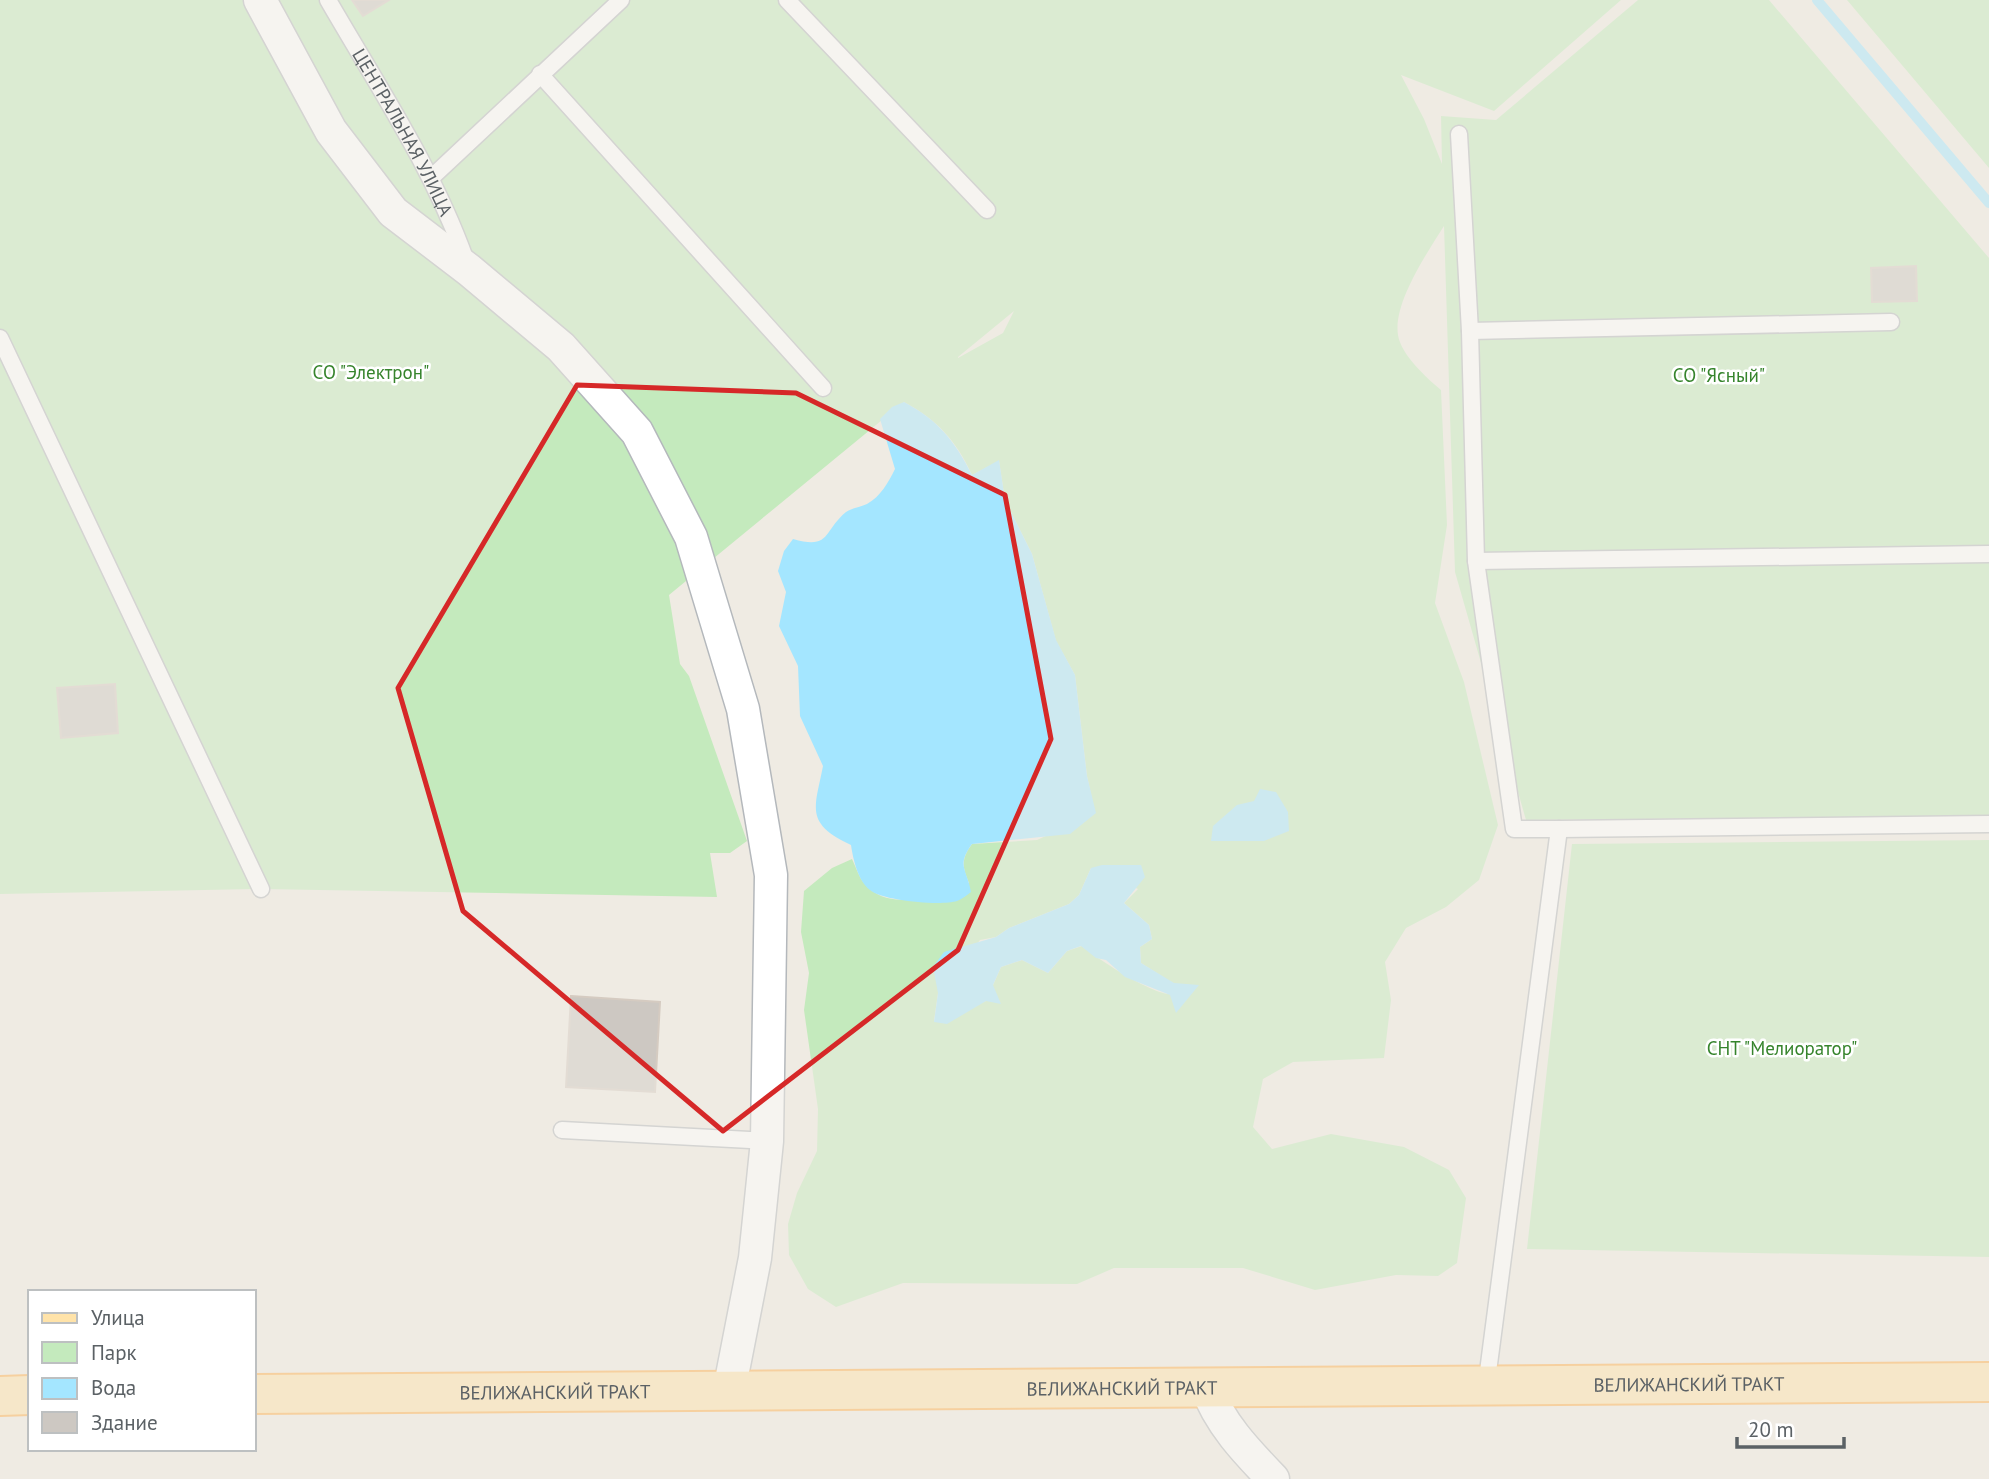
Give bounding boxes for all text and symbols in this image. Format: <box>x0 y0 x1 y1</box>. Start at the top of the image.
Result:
street label: ЦЕНТРАЛЬНАЯ УЛИЦА <box>347 44 458 220</box>
park label: СО "Электрон" <box>313 360 429 384</box>
park label: СО "Ясный" <box>1673 363 1765 387</box>
park label: СНТ "Мелиоратор" <box>1707 1036 1857 1060</box>
legend <box>28 1290 256 1451</box>
text: Улица <box>91 1304 145 1331</box>
text: Парк <box>91 1339 137 1366</box>
street label: ВЕЛИЖАНСКИЙ ТРАКТ <box>1593 1371 1785 1397</box>
text: Вода <box>91 1374 136 1401</box>
street label: ВЕЛИЖАНСКИЙ ТРАКТ <box>1026 1375 1218 1401</box>
street label: ВЕЛИЖАНСКИЙ ТРАКТ <box>459 1379 651 1405</box>
scale bar <box>1737 1406 1844 1450</box>
text: Здание <box>91 1409 158 1436</box>
text: 20 m <box>1748 1416 1794 1443</box>

